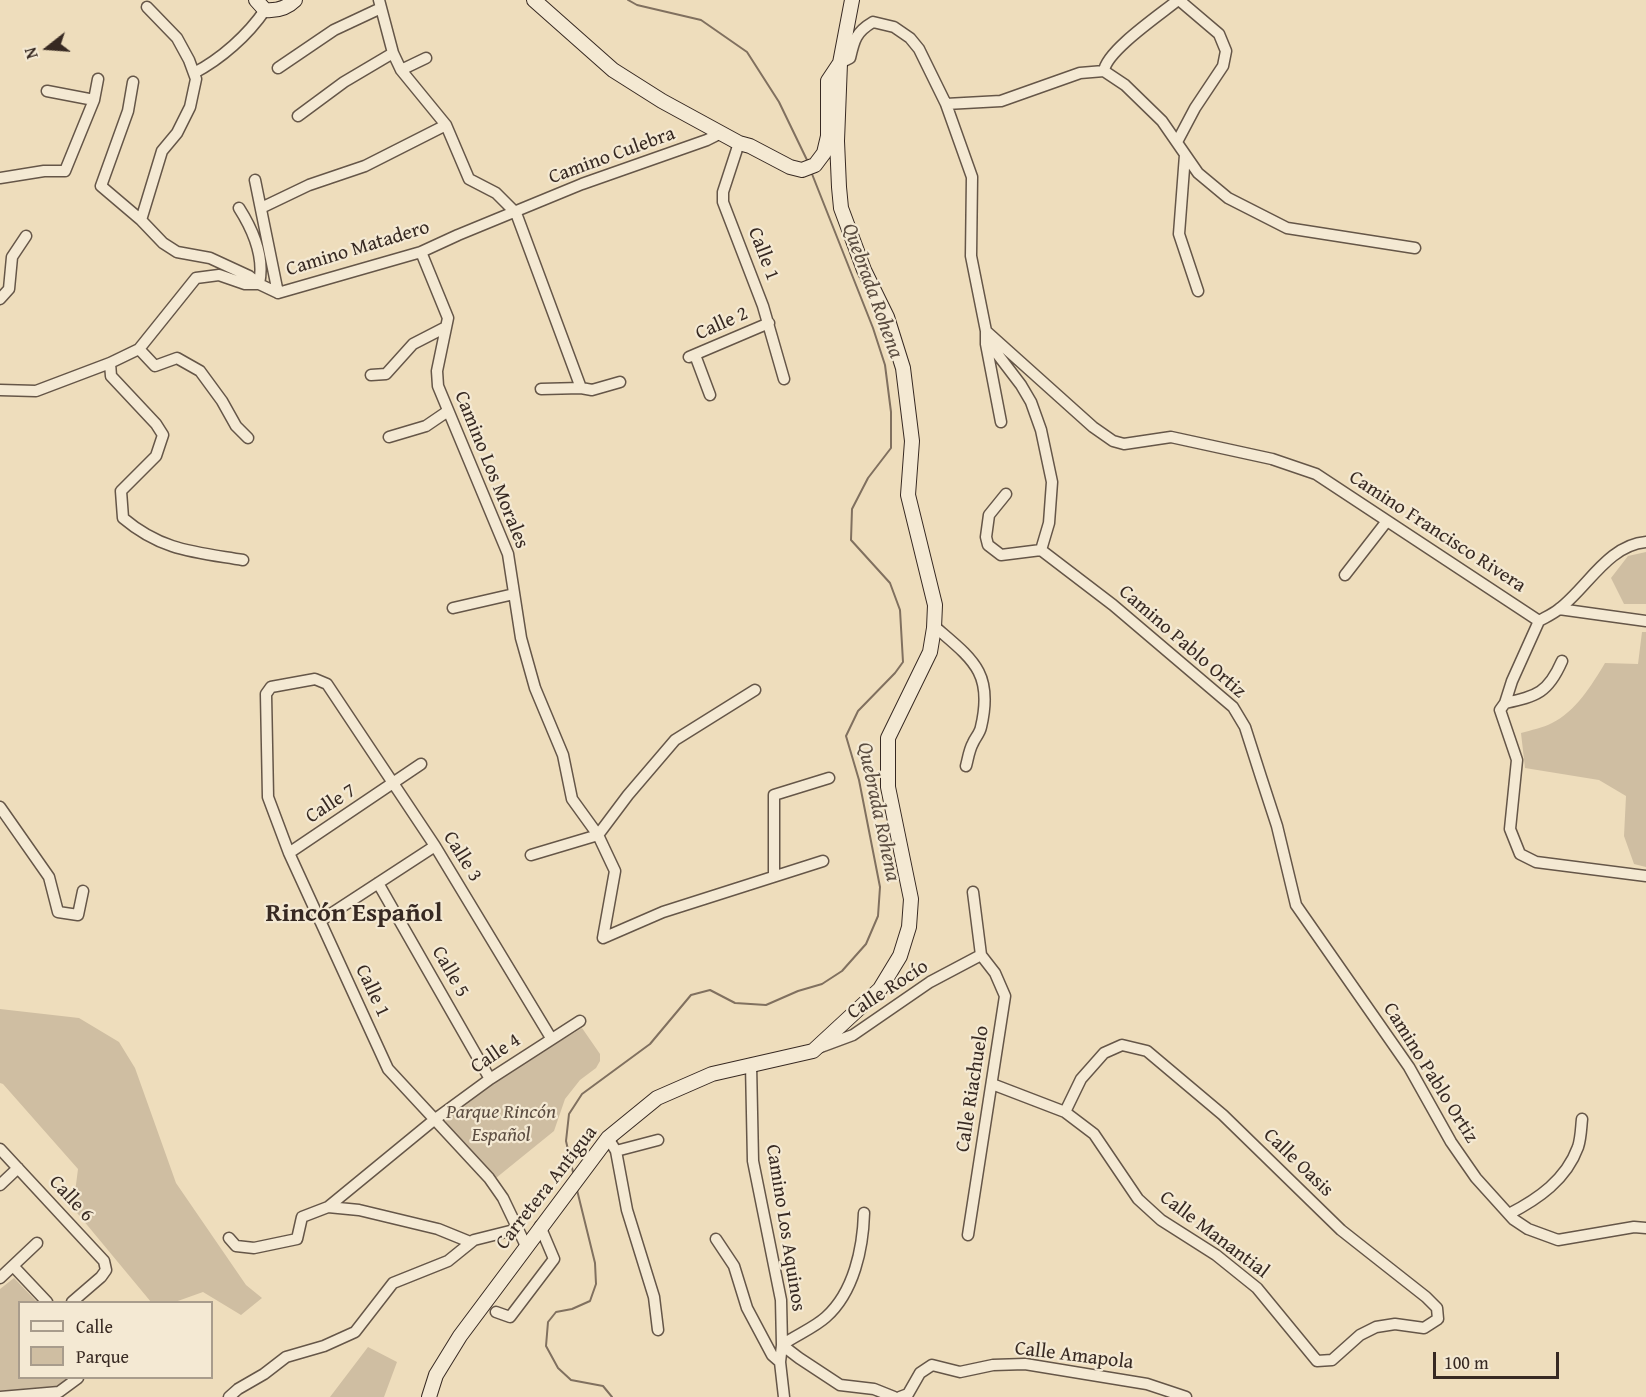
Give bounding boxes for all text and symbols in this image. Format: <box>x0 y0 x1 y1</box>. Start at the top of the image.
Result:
north arrow <box>18 18 78 78</box>
text: N <box>18 45 44 62</box>
street label: Camino Culebra <box>546 122 678 190</box>
street label: Camino Matadero <box>283 216 433 282</box>
water label: Quebrada Rohena <box>836 220 908 362</box>
street label: Calle 1 <box>742 224 784 284</box>
street label: Calle 2 <box>692 302 752 346</box>
street label: Camino Los Morales <box>449 388 533 552</box>
street label: Camino Francisco Rivera <box>1344 466 1530 598</box>
street label: Camino Pablo Ortiz <box>1113 580 1251 704</box>
water label: Quebrada Rohena <box>851 740 905 884</box>
street label: Calle 7 <box>301 779 361 829</box>
street label: Calle 3 <box>437 827 487 887</box>
district label: Rincón Español <box>266 898 442 930</box>
street label: Calle 5 <box>426 942 474 1002</box>
street label: Calle Rocío <box>843 955 933 1025</box>
street label: Calle 1 <box>350 961 394 1021</box>
street label: Camino Pablo Ortiz <box>1377 998 1483 1148</box>
street label: Calle Riachuelo <box>951 1024 995 1154</box>
street label: Calle 4 <box>467 1029 525 1079</box>
park label: Parque Rincón Español <box>446 1101 556 1148</box>
street label: Carretera Antigua <box>491 1121 603 1255</box>
street label: Calle Oasis <box>1258 1124 1338 1202</box>
street label: Camino Los Aquinos <box>760 1143 810 1313</box>
street label: Calle 6 <box>43 1171 99 1227</box>
street label: Calle Manantial <box>1155 1186 1273 1284</box>
legend <box>18 1301 213 1379</box>
text: Calle <box>76 1313 113 1340</box>
street label: Calle Amapola <box>1013 1337 1135 1375</box>
scale bar <box>1436 1340 1562 1378</box>
text: Parque <box>76 1343 129 1370</box>
text: 100 m <box>1444 1349 1489 1376</box>

